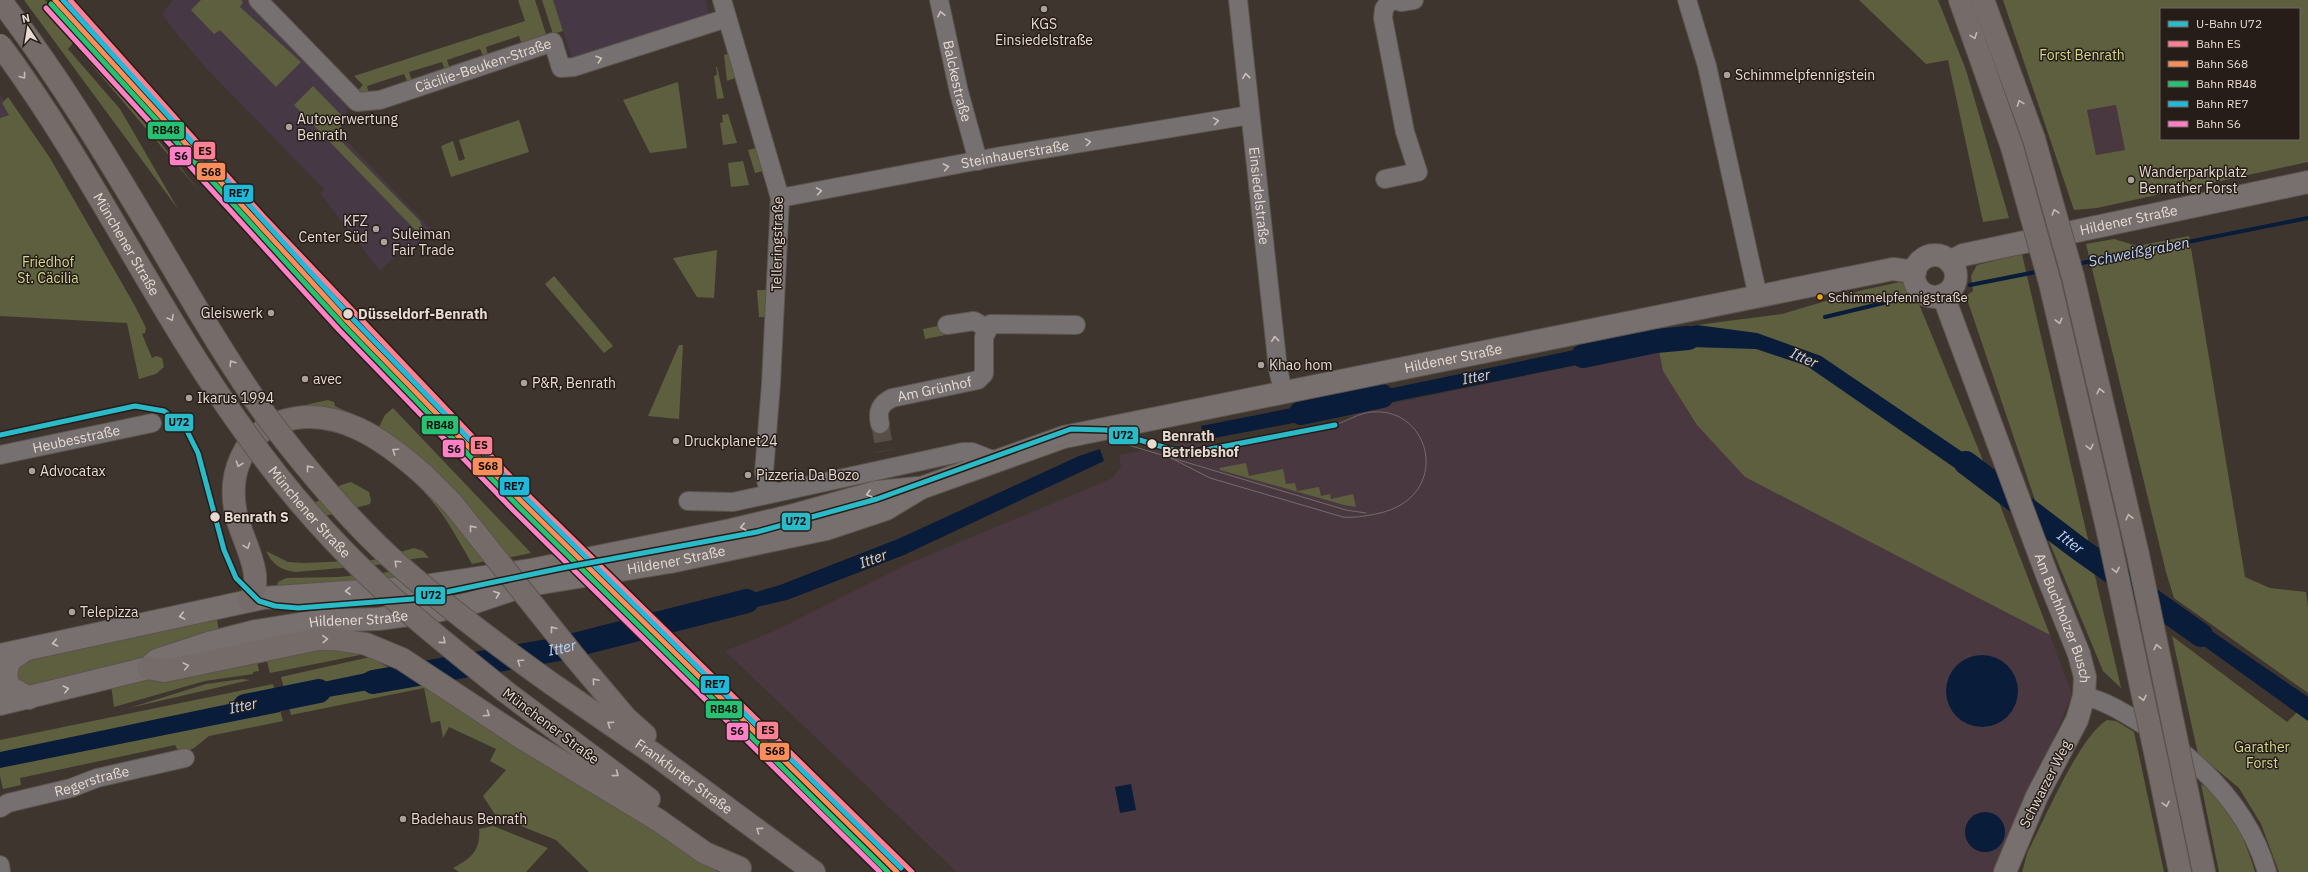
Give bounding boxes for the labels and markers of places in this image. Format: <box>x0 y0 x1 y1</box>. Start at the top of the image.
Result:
marker: KGS Einsiedelstraße <box>1039 4 1049 14</box>
place label: KGS Einsiedelstraße <box>995 15 1093 49</box>
place label: Schimmelpfennigstein <box>1735 66 1875 84</box>
marker: Schimmelpfennigstein <box>1722 70 1732 80</box>
place label: Autoverwertung Benrath <box>297 110 399 144</box>
marker: Autoverwertung Benrath <box>284 122 294 132</box>
place label: Wanderparkplatz Benrather Forst <box>2139 163 2247 197</box>
marker: Wanderparkplatz Benrather Forst <box>2126 175 2136 185</box>
place label: KFZ Center Süd <box>298 212 368 246</box>
marker: KFZ Center Süd <box>371 224 381 234</box>
place label: Suleiman Fair Trade <box>392 225 455 259</box>
marker: Suleiman Fair Trade <box>379 237 389 247</box>
place label: Schimmelpfennigstraße <box>1828 289 1968 306</box>
marker: Schimmelpfennigstraße <box>1815 292 1825 302</box>
place label: Gleiswerk <box>201 304 264 322</box>
place label: Düsseldorf-Benrath <box>358 305 488 323</box>
marker: Düsseldorf-Benrath <box>341 307 355 321</box>
marker: Gleiswerk <box>266 308 276 318</box>
place label: Khao hom <box>1269 356 1332 374</box>
marker: Khao hom <box>1256 360 1266 370</box>
place label: avec <box>313 370 342 388</box>
marker: avec <box>300 374 310 384</box>
place label: P&R, Benrath <box>532 374 616 392</box>
marker: P&R, Benrath <box>519 378 529 388</box>
place label: Ikarus 1994 <box>197 389 274 407</box>
marker: Ikarus 1994 <box>184 393 194 403</box>
place label: Benrath Betriebshof <box>1162 427 1239 461</box>
place label: Druckplanet24 <box>684 432 778 450</box>
marker: Druckplanet24 <box>671 436 681 446</box>
marker: Benrath Betriebshof <box>1145 437 1159 451</box>
place label: Advocatax <box>40 462 106 480</box>
marker: Advocatax <box>27 466 37 476</box>
place label: Pizzeria Da Bozo <box>756 466 859 484</box>
marker: Pizzeria Da Bozo <box>743 470 753 480</box>
place label: Benrath S <box>224 508 289 526</box>
marker: Benrath S <box>208 510 222 524</box>
place label: Telepizza <box>80 603 139 621</box>
marker: Telepizza <box>67 607 77 617</box>
place label: Badehaus Benrath <box>411 810 527 828</box>
marker: Badehaus Benrath <box>398 814 408 824</box>

